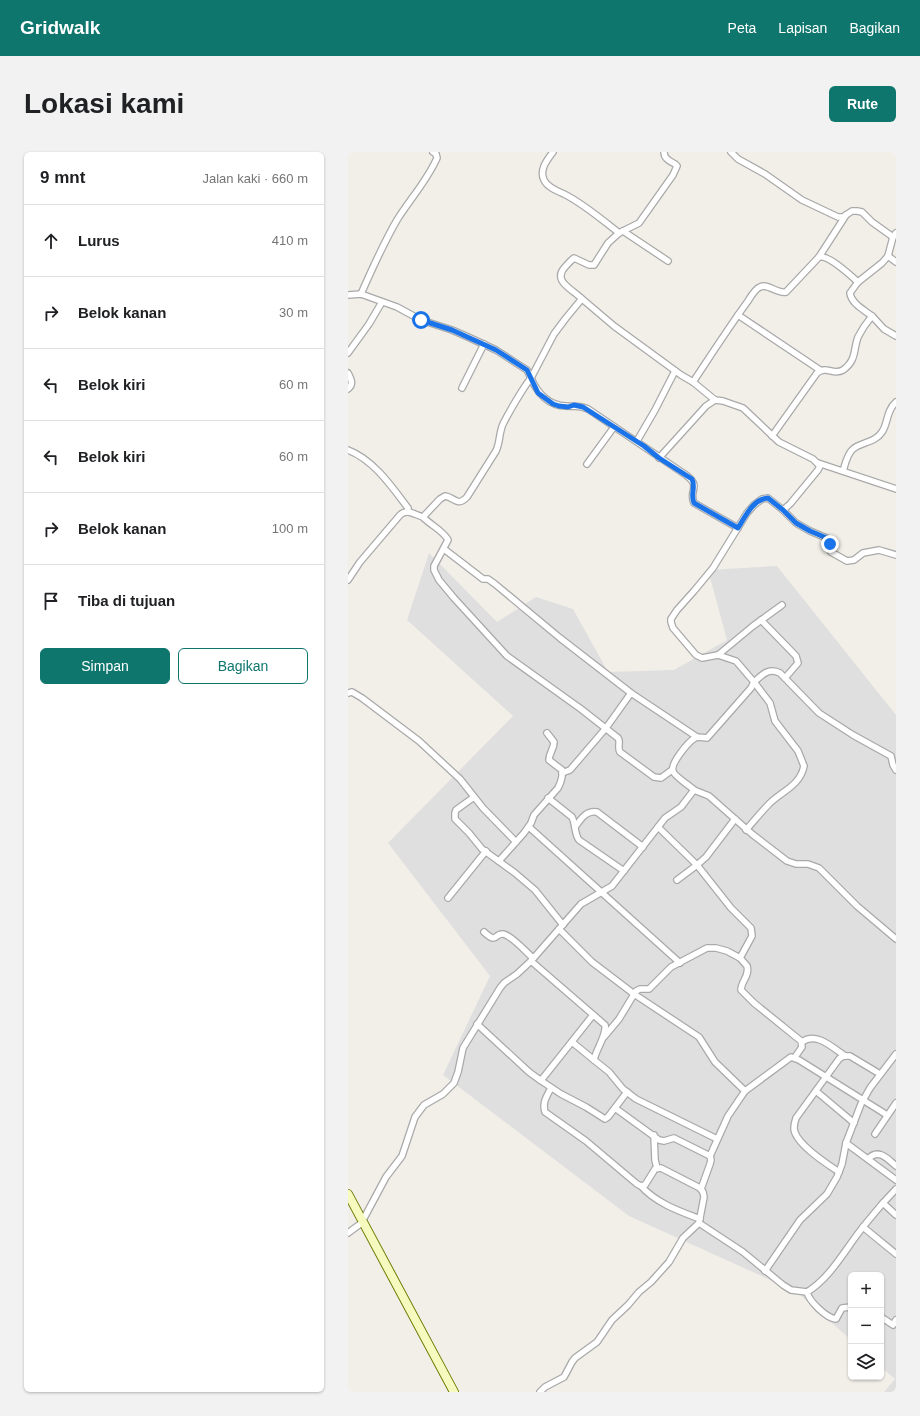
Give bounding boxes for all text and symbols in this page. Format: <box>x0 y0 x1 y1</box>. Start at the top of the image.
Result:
text: Gridwalk <box>20 17 100 38</box>
text: Peta <box>728 20 756 36</box>
text: Lapisan <box>778 20 827 36</box>
text: Bagikan <box>849 20 900 36</box>
button: Rute <box>829 86 896 122</box>
text: Lokasi kami <box>24 88 184 119</box>
text: 9 mnt <box>40 168 85 187</box>
text: Jalan kaki · 660 m <box>203 171 308 186</box>
icon: ahead <box>40 230 62 252</box>
text: Lurus <box>78 232 120 249</box>
text: 410 m <box>272 233 308 248</box>
icon: right <box>40 302 62 324</box>
text: Belok kanan <box>78 304 166 321</box>
text: 30 m <box>279 305 308 320</box>
route start <box>412 311 430 329</box>
icon: left <box>40 374 62 396</box>
text: Belok kiri <box>78 376 146 393</box>
text: 60 m <box>279 377 308 392</box>
icon: left <box>40 446 62 468</box>
text: Belok kiri <box>78 448 146 465</box>
text: 60 m <box>279 449 308 464</box>
icon: right <box>40 518 62 540</box>
text: Belok kanan <box>78 520 166 537</box>
text: 100 m <box>272 521 308 536</box>
route end <box>821 535 839 553</box>
icon: arrive <box>40 590 62 612</box>
text: Tiba di tujuan <box>78 592 175 609</box>
button: Simpan <box>40 648 170 684</box>
button: Bagikan <box>178 648 308 684</box>
map controls <box>848 1272 884 1380</box>
button: + <box>848 1272 884 1308</box>
button: − <box>848 1308 884 1344</box>
button: layers <box>848 1344 884 1380</box>

